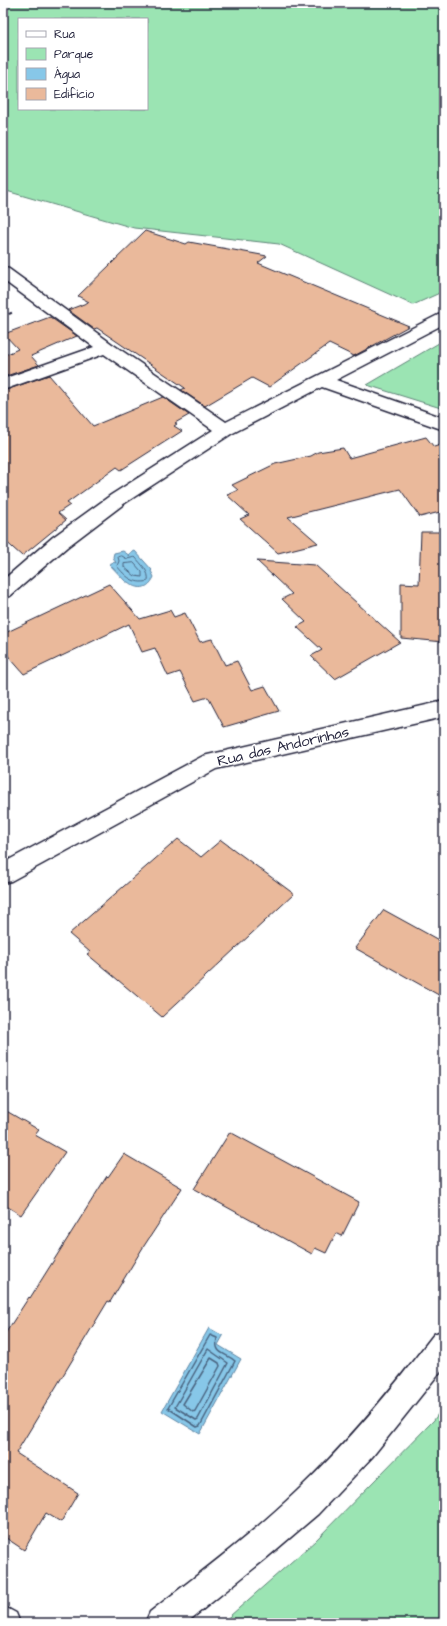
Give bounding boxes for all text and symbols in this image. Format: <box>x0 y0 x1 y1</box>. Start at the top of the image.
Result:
legend <box>18 18 148 110</box>
text: Rua <box>54 26 75 43</box>
text: Parque <box>54 46 94 63</box>
text: Água <box>54 66 80 84</box>
text: Edifício <box>54 86 94 103</box>
street label: Rua das Andorinhas <box>215 721 352 772</box>

